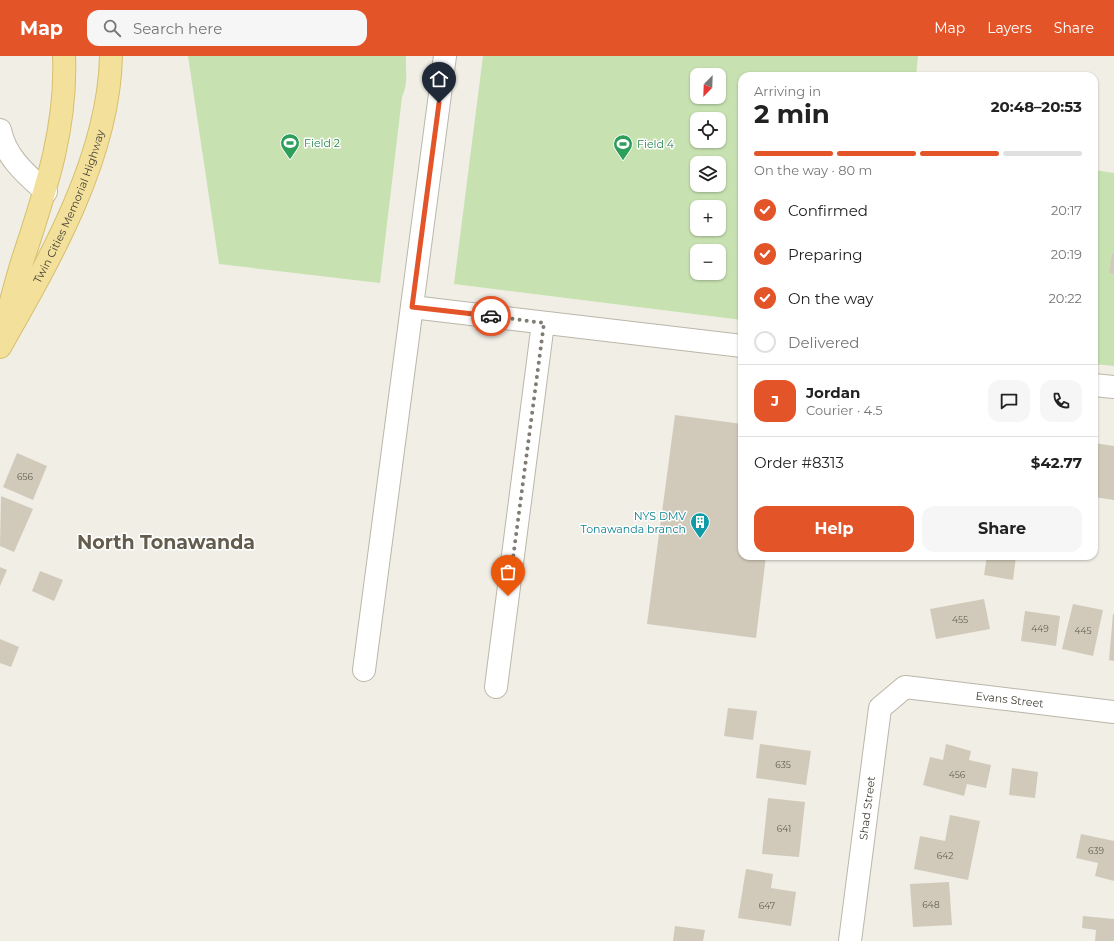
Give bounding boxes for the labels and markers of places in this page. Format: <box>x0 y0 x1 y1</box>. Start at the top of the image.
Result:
pin <box>422 62 456 103</box>
sports icon: Field 2 <box>279 132 301 160</box>
sports icon: Field 4 <box>612 133 634 161</box>
place label: Field 2 <box>304 136 340 150</box>
place label: Field 4 <box>637 137 675 151</box>
place label: NYS DMV Tonawanda branch <box>580 509 686 536</box>
building icon: NYS DMV Tonawanda branch <box>689 511 711 539</box>
pin <box>491 555 525 596</box>

